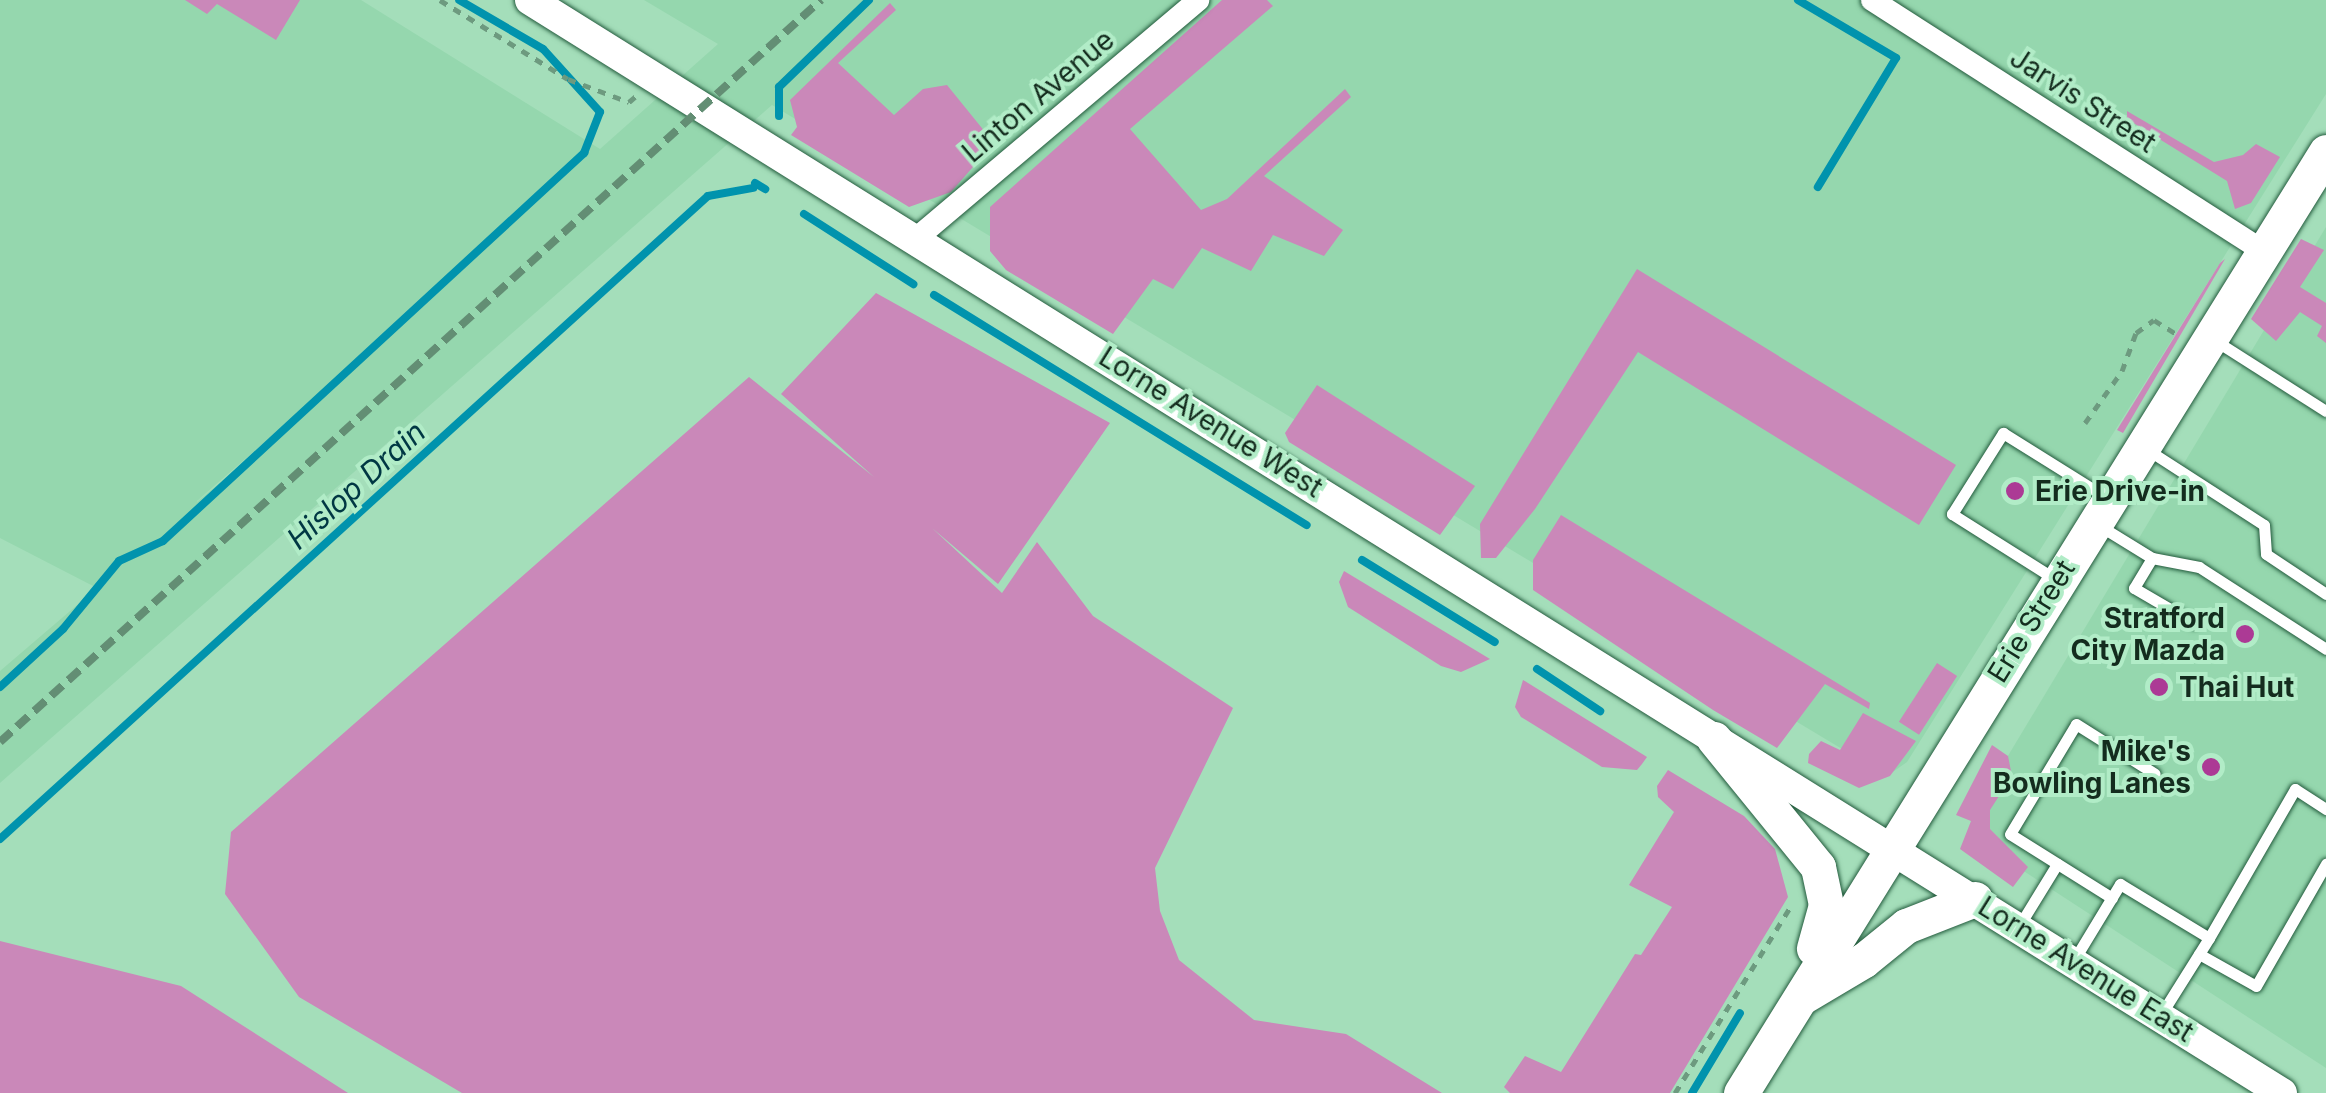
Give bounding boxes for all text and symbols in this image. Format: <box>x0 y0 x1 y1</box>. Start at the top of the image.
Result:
street label: Linton Avenue <box>955 23 1121 169</box>
street label: Jarvis Street <box>2004 40 2162 160</box>
street label: Lorne Avenue West <box>1093 340 1329 504</box>
water label: Hislop Drain <box>280 414 432 556</box>
place label: Erie Drive-in <box>2035 474 2205 508</box>
marker: Erie Drive-in <box>2004 480 2026 502</box>
street label: Erie Street <box>1980 554 2082 688</box>
place label: Stratford City Mazda <box>2071 601 2225 667</box>
marker: Stratford City Mazda <box>2234 623 2256 645</box>
place label: Thai Hut <box>2179 670 2294 704</box>
marker: Thai Hut <box>2148 676 2170 698</box>
place label: Mike's Bowling Lanes <box>1993 734 2191 800</box>
marker: Mike's Bowling Lanes <box>2200 756 2222 778</box>
street label: Lorne Avenue East <box>1972 889 2200 1049</box>

